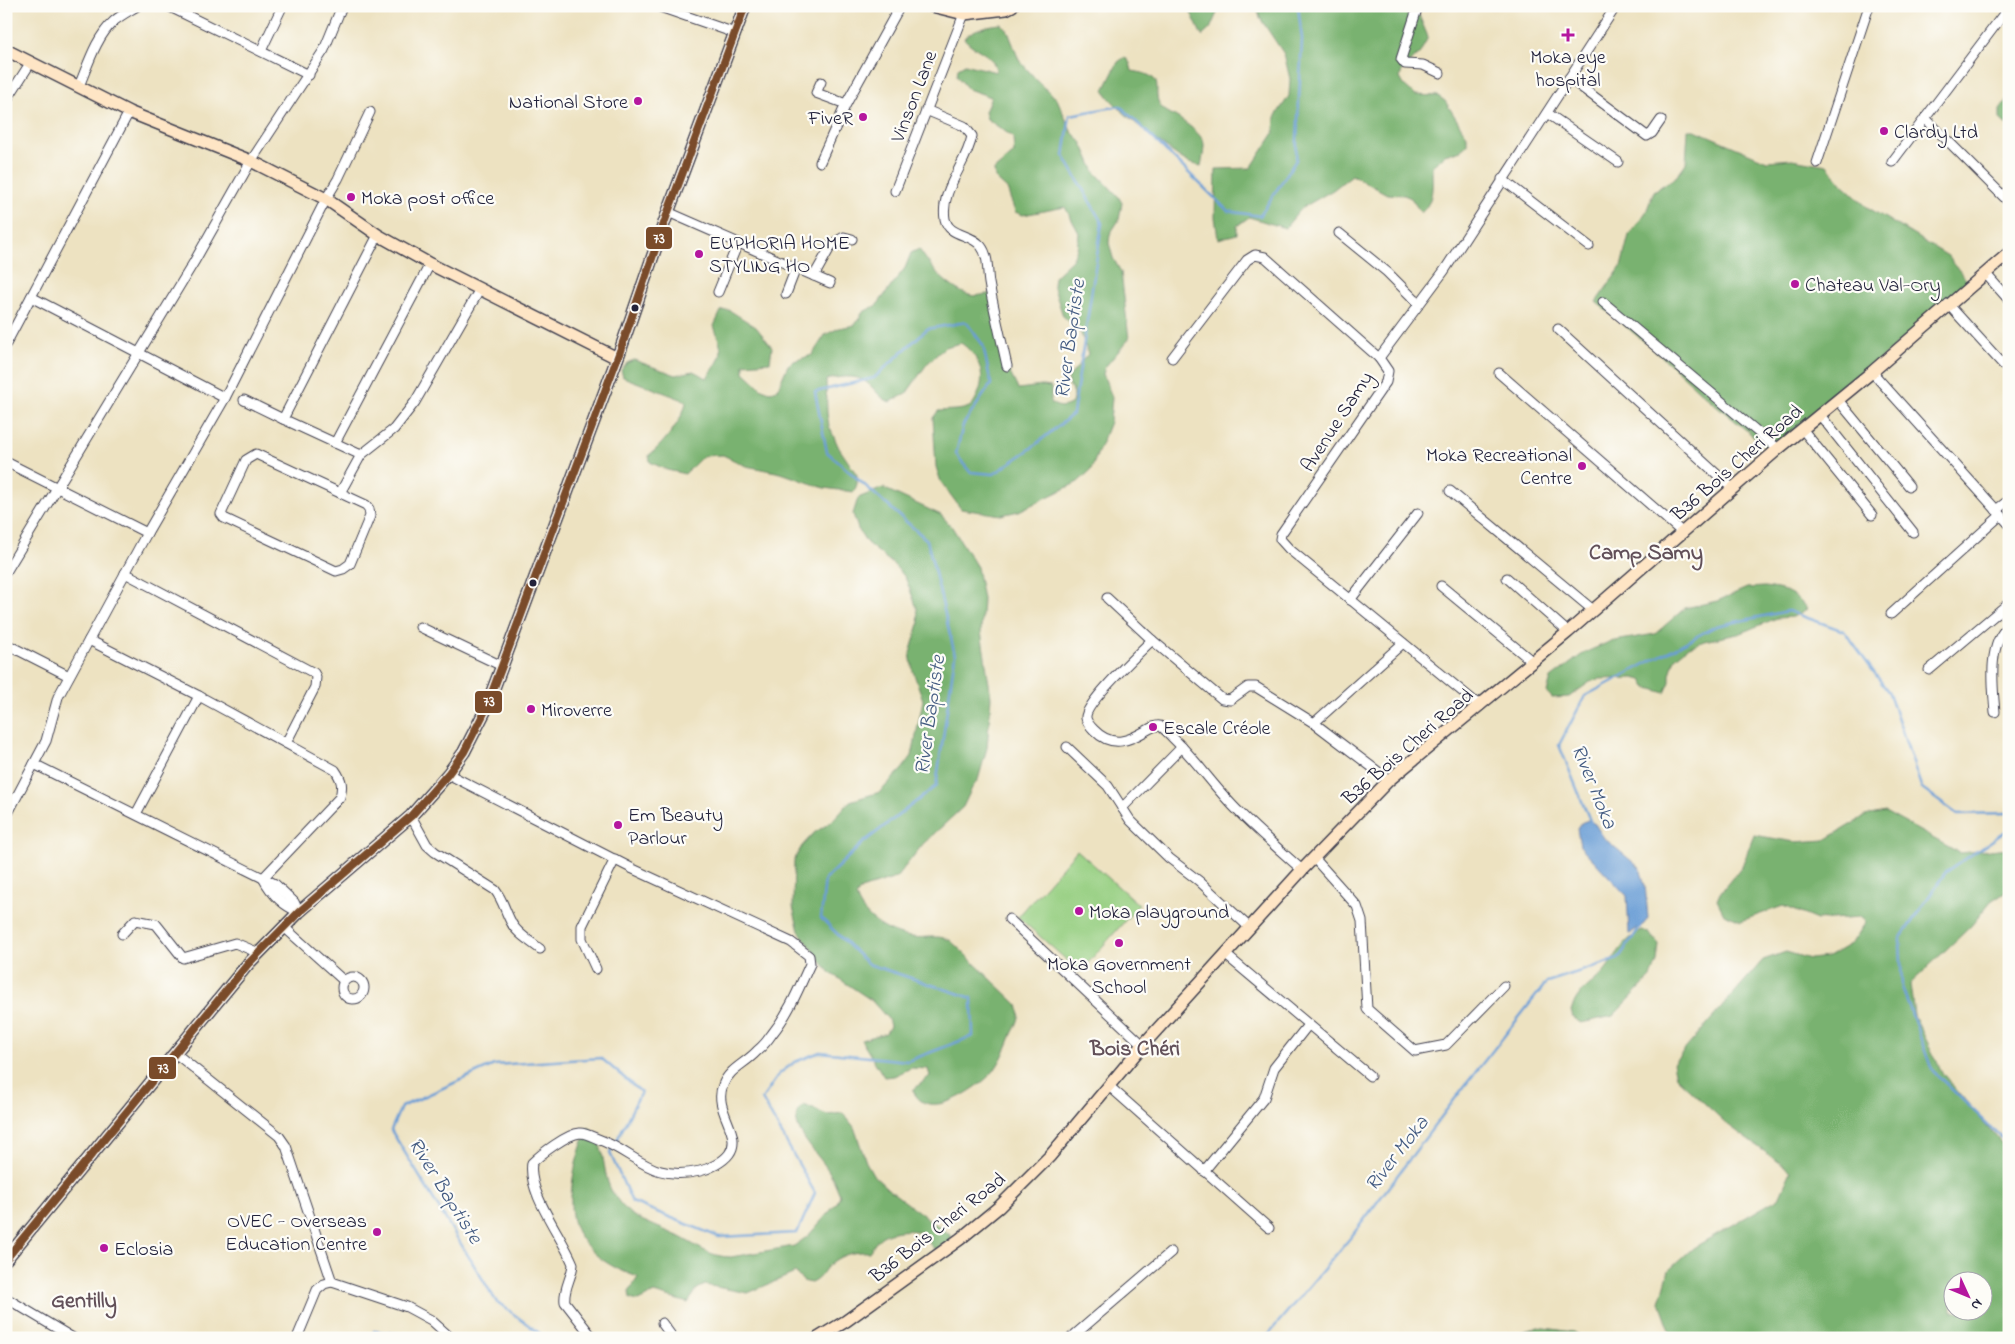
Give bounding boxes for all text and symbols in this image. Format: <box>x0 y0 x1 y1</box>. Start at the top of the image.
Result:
marker: Moka eye hospital <box>1561 28 1575 42</box>
place label: Moka eye hospital <box>1530 44 1606 96</box>
street label: Vinson Lane <box>884 47 946 148</box>
place label: National Store <box>509 89 628 118</box>
marker: National Store <box>632 95 644 107</box>
place label: FiveR <box>807 105 854 134</box>
marker: FiveR <box>857 111 869 123</box>
place label: Clardy Ltd <box>1894 119 1978 148</box>
marker: Clardy Ltd <box>1878 125 1890 137</box>
place label: Moka post office <box>361 185 494 214</box>
marker: Moka post office <box>345 191 357 203</box>
line badge: 73 <box>645 226 673 250</box>
text: 73 <box>653 229 665 250</box>
place label: EUPHORIA HOME STYLING HO <box>709 230 850 282</box>
marker: EUPHORIA HOME STYLING HO <box>693 248 705 260</box>
place label: Chateau Val-Ory <box>1805 272 1941 301</box>
water label: River Baptiste <box>1048 276 1094 401</box>
marker: Chateau Val-Ory <box>1789 278 1801 290</box>
unlabelled marker <box>630 303 640 313</box>
street label: Avenue Samy <box>1295 366 1382 479</box>
street label: B36 Bois Cheri Road <box>1665 399 1810 530</box>
place label: Moka Recreational Centre <box>1426 442 1572 494</box>
marker: Moka Recreational Centre <box>1576 460 1588 472</box>
district label: Camp Samy <box>1589 538 1703 571</box>
unlabelled marker <box>528 578 538 588</box>
water label: River Baptiste <box>908 652 954 777</box>
street label: B36 Bois Cheri Road <box>1336 683 1481 814</box>
line badge: 73 <box>474 690 503 714</box>
text: 73 <box>483 692 495 713</box>
place label: Miroverre <box>541 697 612 726</box>
marker: Miroverre <box>525 703 537 715</box>
place label: Escale Créole <box>1163 715 1271 744</box>
marker: Escale Créole <box>1147 721 1159 733</box>
water label: River Moka <box>1563 740 1624 834</box>
place label: Em Beauty Parlour <box>628 802 723 854</box>
marker: Em Beauty Parlour <box>612 819 624 831</box>
place label: Moka playground <box>1089 899 1229 929</box>
marker: Moka playground <box>1073 905 1085 917</box>
marker: Moka Government School <box>1113 937 1125 949</box>
place label: Moka Government School <box>1047 951 1191 1003</box>
district label: Bois Chéri <box>1089 1034 1180 1066</box>
line badge: 73 <box>148 1056 177 1080</box>
text: 73 <box>157 1059 169 1080</box>
water label: River Moka <box>1358 1109 1437 1198</box>
water label: River Baptiste <box>400 1132 490 1251</box>
street label: B36 Bois Cheri Road <box>863 1166 1013 1292</box>
place label: OVEC - Overseas Education Centre <box>225 1208 367 1260</box>
marker: OVEC - Overseas Education Centre <box>371 1226 383 1238</box>
place label: Eclosia <box>114 1236 173 1265</box>
marker: Eclosia <box>98 1242 110 1254</box>
north arrow <box>1942 1272 1992 1322</box>
district label: Gentilly <box>51 1286 117 1319</box>
text: N <box>1965 1293 1987 1315</box>

